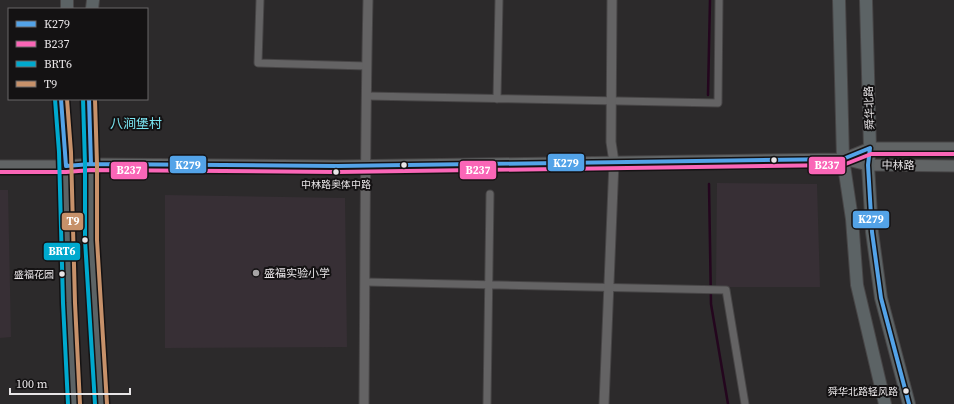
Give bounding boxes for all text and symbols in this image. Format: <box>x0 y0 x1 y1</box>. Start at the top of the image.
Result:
legend <box>8 8 148 100</box>
text: K279 <box>44 16 70 32</box>
text: B237 <box>44 36 70 52</box>
text: BRT6 <box>44 56 72 72</box>
text: T9 <box>44 76 57 92</box>
street label: 舜华北路 <box>861 86 878 130</box>
district label: 八涧堡村 <box>110 115 162 132</box>
line badge: K279 <box>547 153 585 172</box>
line badge: K279 <box>169 155 207 174</box>
unlabelled marker <box>769 155 779 165</box>
text: K279 <box>553 156 579 171</box>
line badge: B237 <box>808 156 846 175</box>
text: K279 <box>175 158 201 173</box>
text: B237 <box>814 158 840 173</box>
street label: 中林路 <box>881 158 915 173</box>
unlabelled marker <box>399 160 409 170</box>
line badge: B237 <box>459 160 497 180</box>
line badge: B237 <box>110 161 148 180</box>
text: B237 <box>116 163 142 178</box>
text: B237 <box>465 163 491 178</box>
marker: 中林路奥体中路 <box>331 167 341 177</box>
place label: 中林路奥体中路 <box>301 178 371 191</box>
line badge: K279 <box>852 210 890 229</box>
line badge: T9 <box>61 212 84 231</box>
text: K279 <box>858 212 884 227</box>
text: T9 <box>67 214 80 229</box>
unlabelled marker <box>80 235 90 245</box>
line badge: BRT6 <box>43 242 81 261</box>
text: BRT6 <box>49 244 76 259</box>
place label: 盛福实验小学 <box>264 266 330 281</box>
place label: 盛福花园 <box>14 268 54 281</box>
marker: 盛福实验小学 <box>251 268 261 278</box>
marker: 盛福花园 <box>57 269 67 279</box>
scale bar <box>10 370 130 396</box>
text: 100 m <box>16 376 48 392</box>
place label: 舜华北路轻风路 <box>828 385 898 398</box>
marker: 舜华北路轻风路 <box>901 386 911 396</box>

